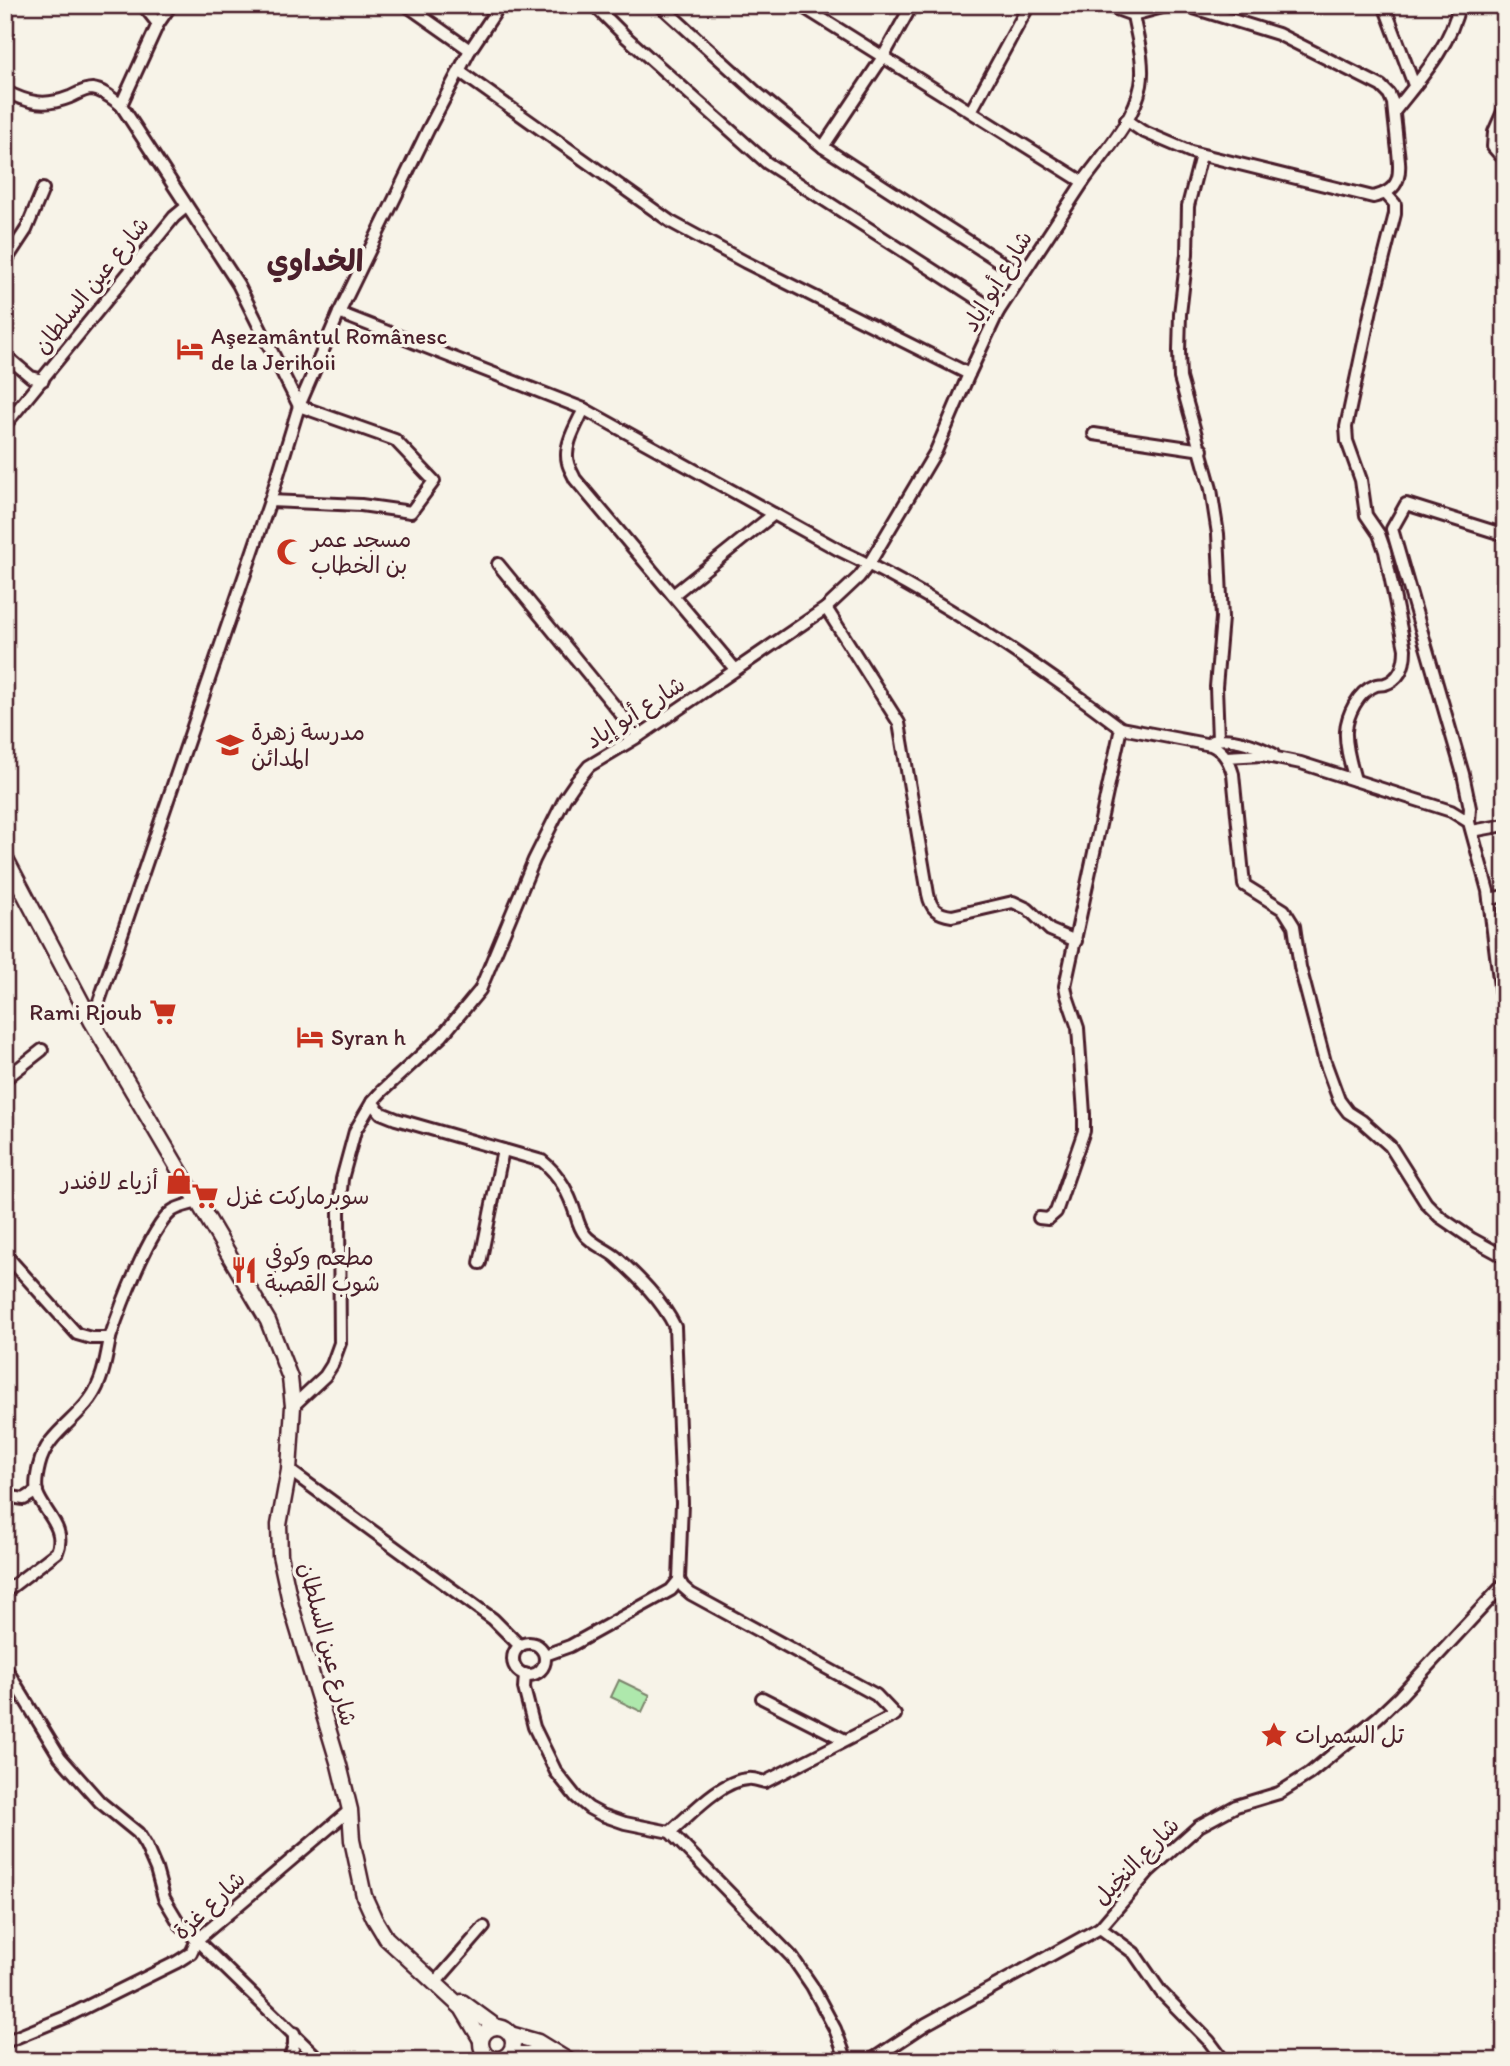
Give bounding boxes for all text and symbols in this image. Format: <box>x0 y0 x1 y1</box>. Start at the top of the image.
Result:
street label: شارع عين السلطان <box>27 211 156 361</box>
street label: شارع أبو إياد <box>956 225 1040 338</box>
district label: الخداوي <box>267 242 364 283</box>
place label: Aşezamântul Românesc de la Jerihoii <box>211 322 447 376</box>
hotel icon: Aşezamântul Românesc de la Jerihoii <box>175 334 205 364</box>
place label: مسجد عمر بن الخطاب <box>309 525 412 579</box>
mosque icon: مسجد عمر بن الخطاب <box>275 537 305 567</box>
street label: شارع أبو إياد <box>580 669 691 756</box>
place label: مدرسة زهرة المدائن <box>251 718 365 772</box>
school or university icon: مدرسة زهرة المدائن <box>215 730 245 760</box>
supermarket icon: Rami Rjoub <box>148 997 178 1027</box>
place label: Rami Rjoub <box>29 998 142 1026</box>
hotel icon: Syran h <box>295 1022 325 1052</box>
place label: Syran h <box>331 1023 406 1051</box>
shop icon: أزياء لافندر <box>164 1166 194 1196</box>
place label: أزياء لافندر <box>59 1167 158 1195</box>
supermarket icon: سوبرماركت غزل <box>190 1181 220 1211</box>
place label: سوبرماركت غزل <box>226 1182 370 1210</box>
place label: مطعم وكوفي شوب القصبة <box>265 1243 380 1297</box>
restaurant icon: مطعم وكوفي شوب القصبة <box>229 1255 259 1285</box>
street label: شارع عين السلطان <box>291 1559 363 1730</box>
place icon: تل السمرات <box>1259 1720 1289 1750</box>
place label: تل السمرات <box>1295 1721 1404 1749</box>
street label: شارع النخيل <box>1087 1811 1186 1912</box>
street label: شارع غزة <box>167 1865 252 1947</box>

